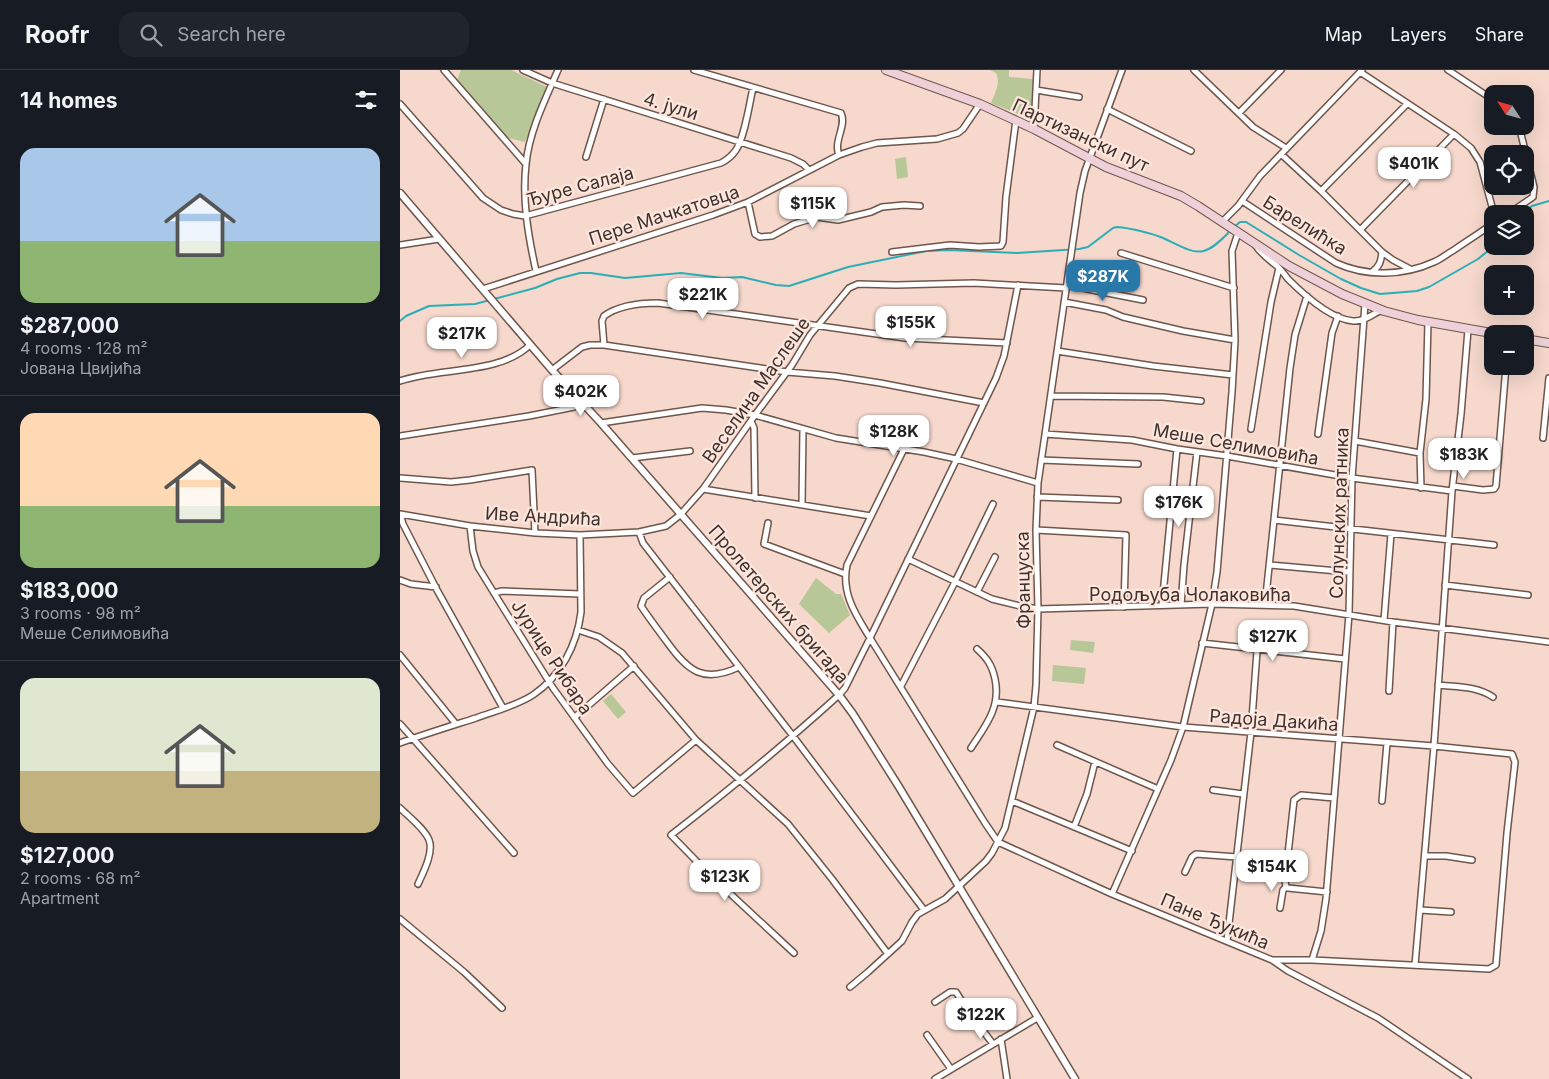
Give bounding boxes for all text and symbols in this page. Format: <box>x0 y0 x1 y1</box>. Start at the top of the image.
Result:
search box <box>119 12 469 57</box>
text: Roofr <box>25 20 89 49</box>
icon: search <box>137 21 165 49</box>
text: Search here <box>177 23 286 46</box>
text: Map <box>1325 24 1362 45</box>
text: Layers <box>1390 24 1447 45</box>
text: Share <box>1475 24 1524 45</box>
north arrow <box>1484 85 1534 135</box>
map controls <box>1484 85 1534 375</box>
icon: filters <box>352 86 380 114</box>
text: 14 homes <box>20 88 118 113</box>
street label: 4. јули <box>641 88 701 124</box>
street label: Партизански пут <box>1009 94 1153 176</box>
button: locate <box>1484 145 1534 195</box>
pin: $401K <box>1379 146 1449 189</box>
text: $401K <box>1389 153 1439 173</box>
street label: Ђуре Салаја <box>524 162 636 210</box>
icon: home <box>155 180 245 270</box>
street label: Пере Мачкатовца <box>586 181 742 249</box>
pin: $115K <box>778 186 848 229</box>
street label: Барелићка <box>1259 191 1351 259</box>
text: $115K <box>790 193 836 213</box>
button: layers <box>1484 205 1534 255</box>
pin: $287K <box>1068 260 1138 302</box>
button: + <box>1484 265 1534 315</box>
text: $287K <box>1077 266 1129 286</box>
pin: $221K <box>668 278 738 320</box>
text: $221K <box>678 284 728 304</box>
pin: $155K <box>876 306 946 348</box>
text: $155K <box>886 312 936 332</box>
text: $287,000 <box>20 313 119 338</box>
street label: Веселина Маслеше <box>698 313 814 467</box>
pin: $217K <box>427 316 497 359</box>
text: $217K <box>438 323 486 343</box>
button: − <box>1484 325 1534 375</box>
text: 4 rooms · 128 m² <box>20 338 148 358</box>
text: Јована Цвијића <box>20 358 142 378</box>
pin: $402K <box>546 374 616 417</box>
text: $402K <box>554 381 608 401</box>
pin: $128K <box>859 414 929 457</box>
street label: Меше Селимовића <box>1151 419 1321 469</box>
text: $128K <box>869 421 919 441</box>
street label: Солунских ратника <box>1326 427 1352 599</box>
pin: $183K <box>1429 438 1499 480</box>
text: $183K <box>1439 444 1489 464</box>
icon: home <box>155 446 245 536</box>
pin: $176K <box>1144 486 1214 528</box>
text: $176K <box>1155 492 1203 512</box>
street label: Иве Андрића <box>484 502 602 530</box>
street label: Пролетерских бригада <box>705 521 853 687</box>
street label: Француска <box>1012 531 1034 629</box>
text: $183,000 <box>20 578 118 603</box>
street label: Родољуба Чолаковића <box>1089 584 1291 605</box>
street label: Јурице Рибара <box>507 596 597 718</box>
text: 3 rooms · 98 m² <box>20 603 141 623</box>
pin: $127K <box>1238 620 1308 662</box>
text: Меше Селимовића <box>20 623 169 643</box>
text: $127K <box>1249 626 1297 646</box>
street label: Радоја Дакића <box>1209 705 1339 735</box>
icon: home <box>155 711 245 801</box>
text: $127,000 <box>20 843 115 868</box>
pin: $154K <box>1237 850 1307 892</box>
text: $154K <box>1247 856 1297 876</box>
pin: $123K <box>690 860 760 902</box>
text: $123K <box>700 866 750 886</box>
text: 2 rooms · 68 m² <box>20 868 141 888</box>
text: Apartment <box>20 888 100 908</box>
street label: Пане Ђукића <box>1158 889 1272 953</box>
pin: $122K <box>946 998 1016 1040</box>
text: $122K <box>956 1004 1006 1024</box>

